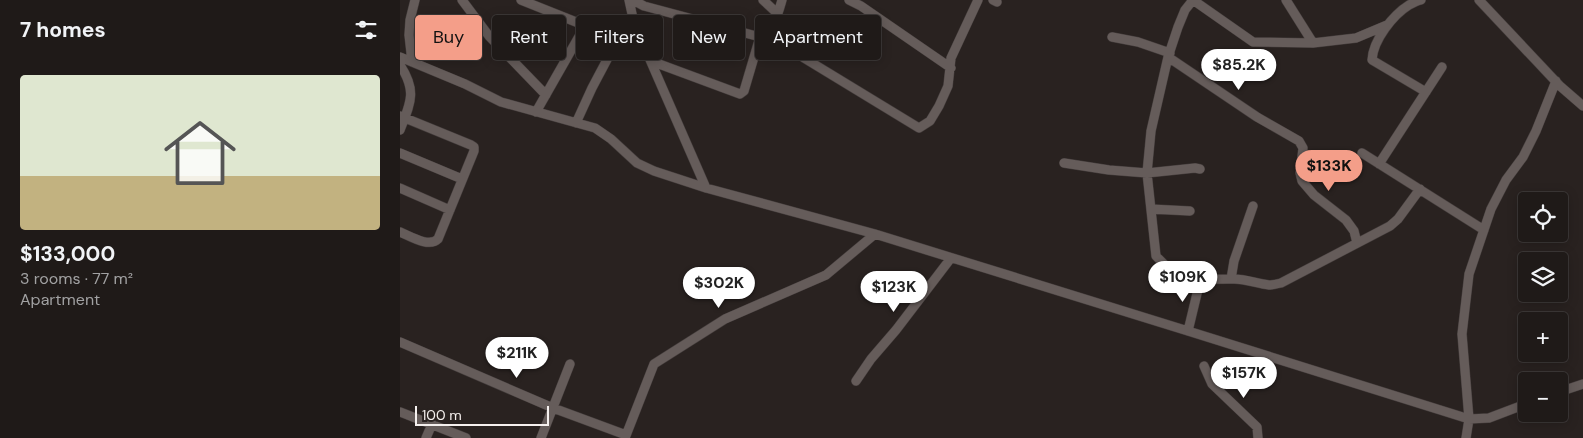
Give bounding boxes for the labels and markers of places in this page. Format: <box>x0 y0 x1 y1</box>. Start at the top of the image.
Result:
pin: $85.2K <box>1198 48 1280 91</box>
pin: $133K <box>1294 150 1364 192</box>
pin: $109K <box>1148 260 1218 303</box>
pin: $302K <box>684 266 754 309</box>
pin: $123K <box>859 270 929 313</box>
pin: $211K <box>482 336 552 379</box>
pin: $157K <box>1209 356 1279 399</box>

